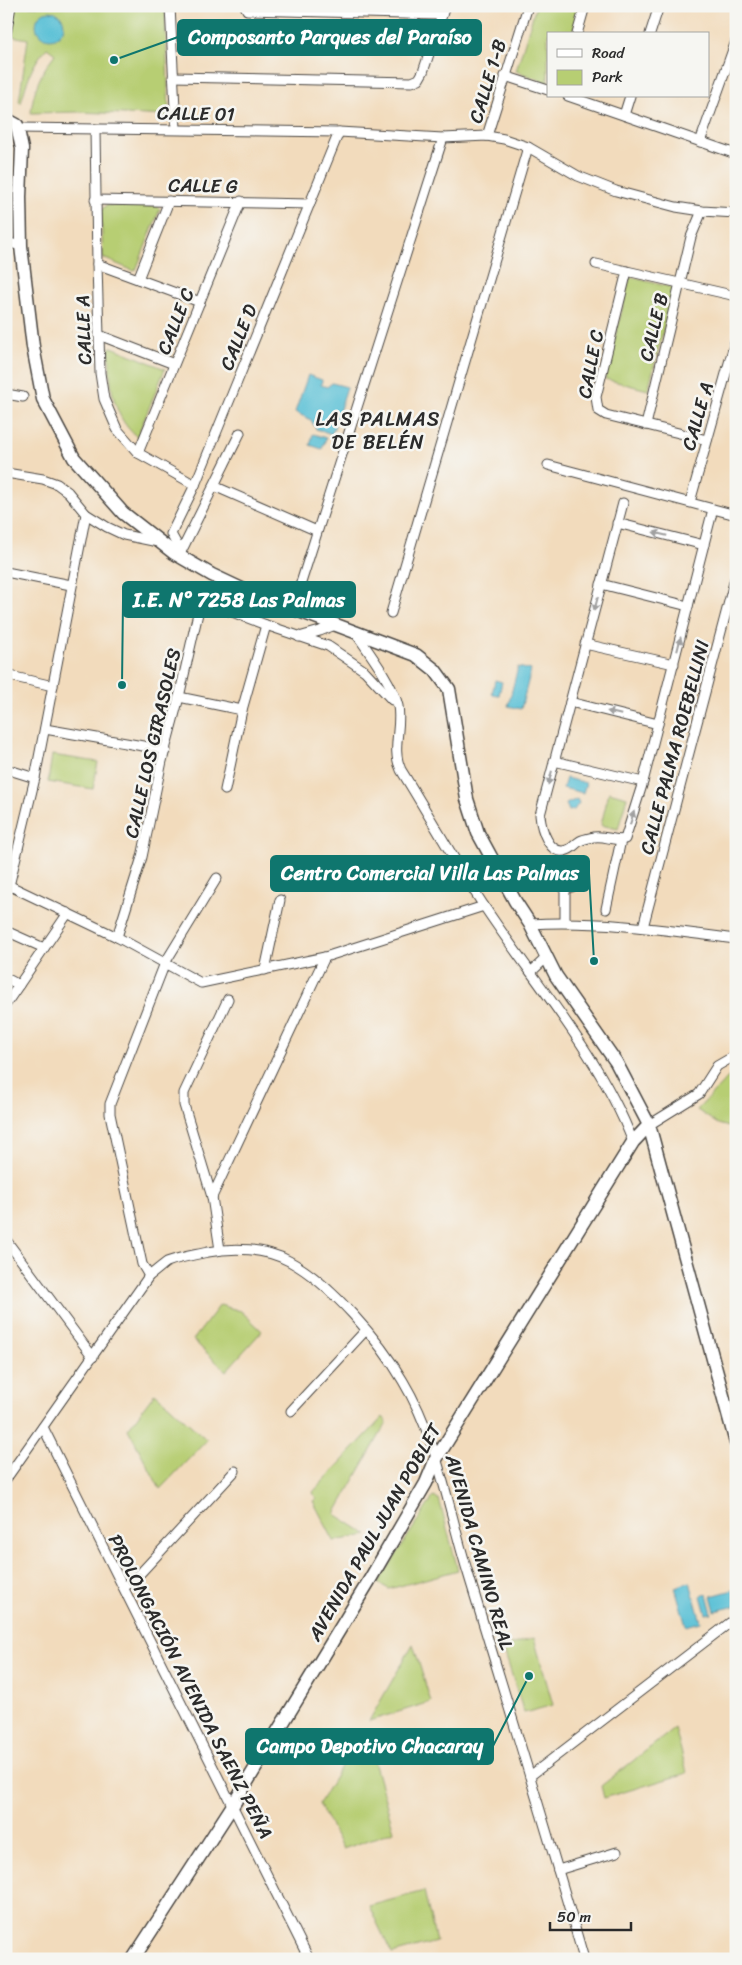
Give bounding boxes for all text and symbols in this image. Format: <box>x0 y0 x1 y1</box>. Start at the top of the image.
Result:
callout: Composanto Parques del Paraíso <box>178 20 481 55</box>
text: Composanto Parques del Paraíso <box>187 20 473 55</box>
legend <box>547 32 710 98</box>
street label: CALLE 1-B <box>459 35 516 127</box>
text: Road <box>592 40 625 66</box>
text: Park <box>592 64 623 90</box>
street label: CALLE 01 <box>157 96 235 131</box>
street label: CALLE G <box>168 168 238 203</box>
street label: CALLE C <box>147 283 204 359</box>
street label: CALLE B <box>629 289 678 365</box>
street label: CALLE A <box>66 295 101 365</box>
street label: CALLE D <box>210 299 267 375</box>
street label: CALLE C <box>568 327 613 401</box>
street label: CALLE A <box>672 378 723 454</box>
district label: LAS PALMAS DE BELÉN <box>316 402 440 460</box>
one-way arrow <box>653 530 668 538</box>
callout: I.E. N° 7258 Las Palmas <box>123 582 355 617</box>
text: I.E. N° 7258 Las Palmas <box>132 583 346 618</box>
one-way arrow <box>591 597 599 612</box>
street label: CALLE PALMA ROEBELLINI <box>630 636 719 858</box>
one-way arrow <box>675 637 683 652</box>
street label: CALLE LOS GIRASOLES <box>115 645 190 841</box>
one-way arrow <box>606 709 621 717</box>
one-way arrow <box>545 771 553 786</box>
one-way arrow <box>629 810 637 825</box>
callout: Centro Comercial Villa Las Palmas <box>271 856 589 891</box>
text: Centro Comercial Villa Las Palmas <box>280 856 580 891</box>
street label: AVENIDA PAUL JUAN POBLET <box>298 1417 451 1648</box>
street label: AVENIDA CAMINO REAL <box>435 1449 523 1654</box>
street label: PROLONGACIÓN AVENIDA SAENZ PEÑA <box>99 1528 282 1845</box>
callout: Campo Depotivo Chacaray <box>246 1729 493 1764</box>
text: Campo Depotivo Chacaray <box>256 1729 484 1764</box>
scale bar <box>550 1900 631 1932</box>
text: 50 m <box>557 1904 592 1930</box>

